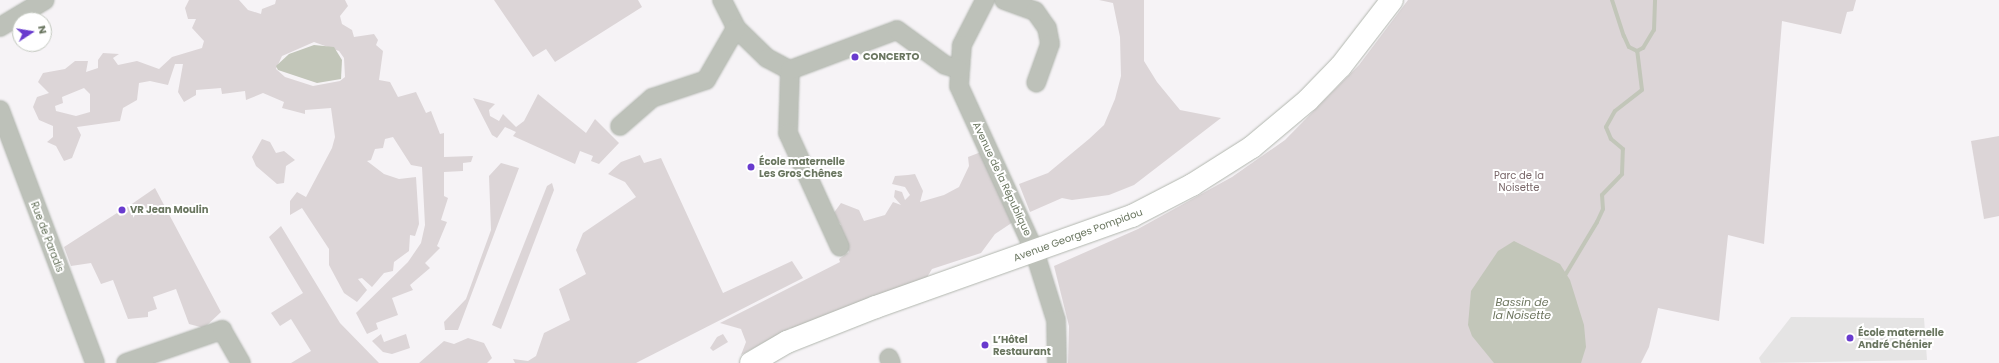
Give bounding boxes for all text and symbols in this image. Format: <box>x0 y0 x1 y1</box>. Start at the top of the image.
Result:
north arrow <box>12 12 52 52</box>
text: N <box>34 24 51 35</box>
place label: CONCERTO <box>863 51 919 63</box>
marker: CONCERTO <box>850 52 860 62</box>
street label: Avenue de la République <box>970 120 1034 238</box>
place label: École maternelle Les Gros Chênes <box>759 155 845 178</box>
marker: École maternelle Les Gros Chênes <box>746 162 756 172</box>
park label: Parc de la Noisette <box>1494 169 1544 192</box>
street label: Rue de Paradis <box>28 200 66 274</box>
place label: VR Jean Moulin <box>130 204 208 216</box>
marker: VR Jean Moulin <box>117 205 127 215</box>
street label: Avenue Georges Pompidou <box>1012 206 1144 264</box>
water label: Bassin de la Noisette <box>1493 296 1551 322</box>
place label: École maternelle André Chénier <box>1858 326 1944 350</box>
place label: L’Hôtel Restaurant <box>993 333 1051 356</box>
marker: École maternelle André Chénier <box>1845 333 1855 343</box>
marker: L’Hôtel Restaurant <box>980 340 990 350</box>

